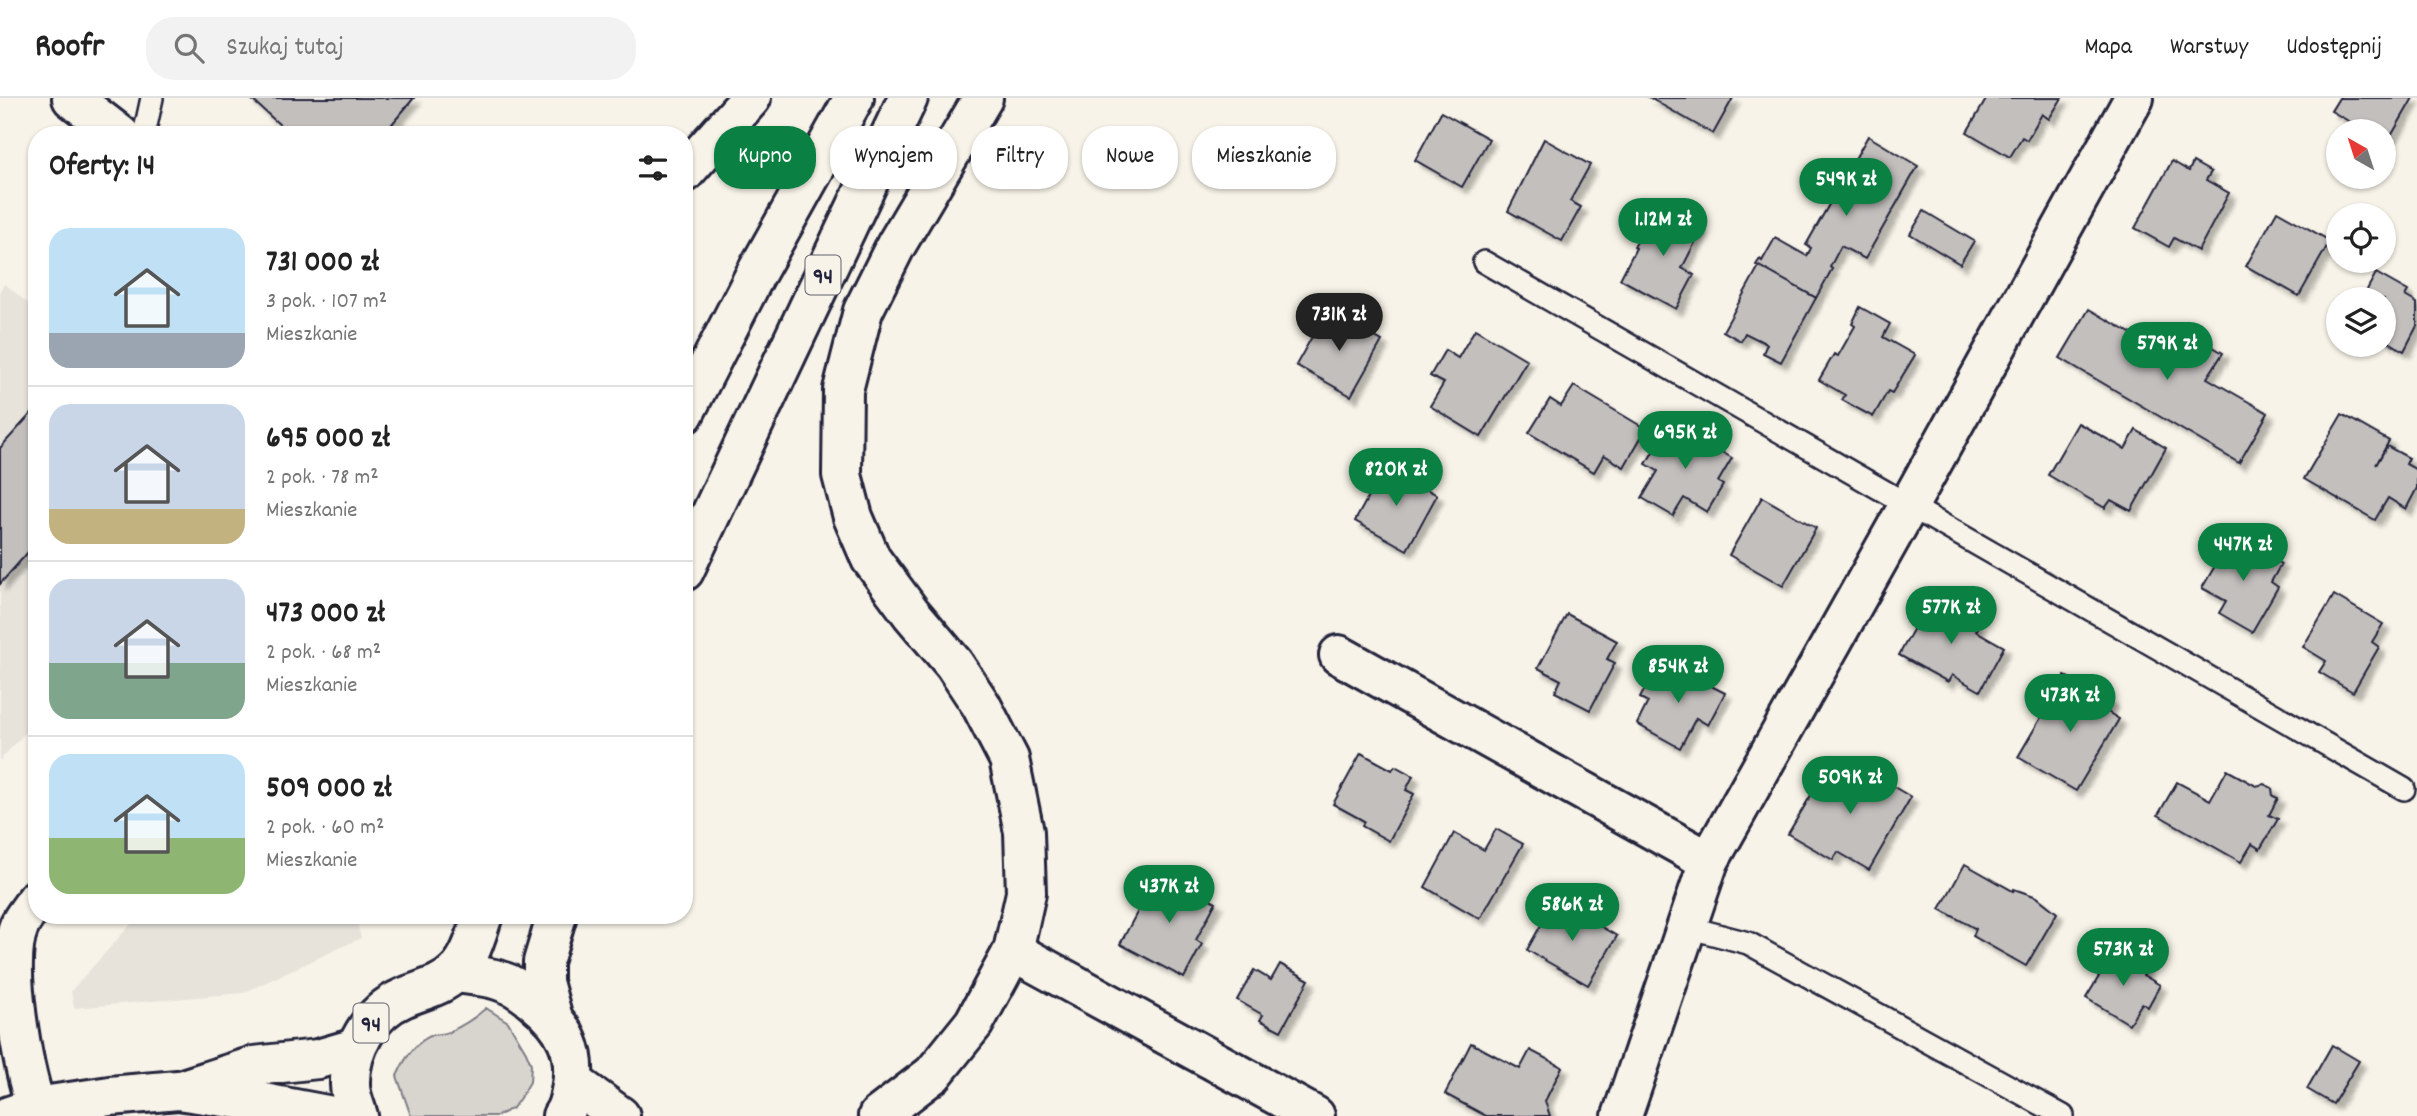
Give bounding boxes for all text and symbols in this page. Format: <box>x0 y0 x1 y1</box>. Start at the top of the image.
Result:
search box <box>146 17 636 80</box>
text: Roofr <box>35 25 104 72</box>
icon: search <box>170 29 208 67</box>
text: Szukaj tutaj <box>226 30 344 67</box>
text: Mapa <box>2084 31 2132 65</box>
text: Warstwy <box>2170 31 2248 65</box>
text: Udostępnij <box>2286 31 2382 65</box>
north arrow <box>2326 119 2396 189</box>
map controls <box>2326 119 2396 357</box>
chip: Kupno <box>714 126 816 189</box>
chip: Wynajem <box>830 126 957 189</box>
chip: Filtry <box>971 126 1068 189</box>
chip: Nowe <box>1082 126 1178 189</box>
chip: Mieszkanie <box>1192 126 1336 189</box>
text: Oferty: 14 <box>49 147 155 190</box>
icon: filters <box>634 149 672 187</box>
pin: 549K zł <box>1781 158 1911 218</box>
text: 549K zł <box>1815 164 1877 197</box>
pin: 1.12M zł <box>1591 198 1735 258</box>
button: locate <box>2326 203 2396 273</box>
text: 1.12M zł <box>1634 204 1692 237</box>
text: 731 000 zł <box>266 243 379 286</box>
icon: home <box>105 256 189 340</box>
road number: 94 <box>806 256 840 294</box>
text: 3 pok. · 107 m² <box>266 286 387 319</box>
button: layers <box>2326 287 2396 357</box>
pin: 731K zł <box>1274 294 1404 353</box>
text: 731K zł <box>1312 299 1366 332</box>
text: Mieszkanie <box>266 319 357 352</box>
pin: 579K zł <box>2102 322 2232 382</box>
text: 579K zł <box>2137 328 2197 361</box>
pin: 695K zł <box>1620 412 1750 471</box>
text: 695K zł <box>1654 417 1716 450</box>
text: 695 000 zł <box>266 419 390 462</box>
icon: home <box>105 432 189 516</box>
pin: 820K zł <box>1331 448 1461 508</box>
text: 820K zł <box>1365 454 1427 487</box>
text: 2 pok. · 78 m² <box>266 462 379 495</box>
text: Mieszkanie <box>266 495 357 528</box>
pin: 447K zł <box>2178 524 2308 583</box>
text: 447K zł <box>2214 529 2272 562</box>
pin: 577K zł <box>1886 587 2016 646</box>
text: 577K zł <box>1922 592 1980 625</box>
text: 473 000 zł <box>266 594 385 637</box>
icon: home <box>105 607 189 691</box>
text: 2 pok. · 68 m² <box>266 637 381 670</box>
pin: 854K zł <box>1613 646 1743 705</box>
text: 854K zł <box>1648 651 1708 684</box>
text: Mieszkanie <box>266 670 357 703</box>
pin: 473K zł <box>2005 674 2135 734</box>
text: 473K zł <box>2040 680 2100 713</box>
pin: 509K zł <box>1785 756 1915 816</box>
text: 509K zł <box>1818 762 1882 795</box>
text: 509 000 zł <box>266 769 392 812</box>
icon: home <box>105 782 189 866</box>
text: 2 pok. · 60 m² <box>266 812 384 845</box>
text: Mieszkanie <box>266 845 357 878</box>
pin: 437K zł <box>1104 866 1234 925</box>
text: 437K zł <box>1139 871 1199 904</box>
pin: 586K zł <box>1507 884 1637 943</box>
text: 586K zł <box>1541 889 1603 922</box>
pin: 573K zł <box>2058 928 2188 988</box>
text: 573K zł <box>2093 934 2153 967</box>
road number: 94 <box>354 1004 388 1042</box>

